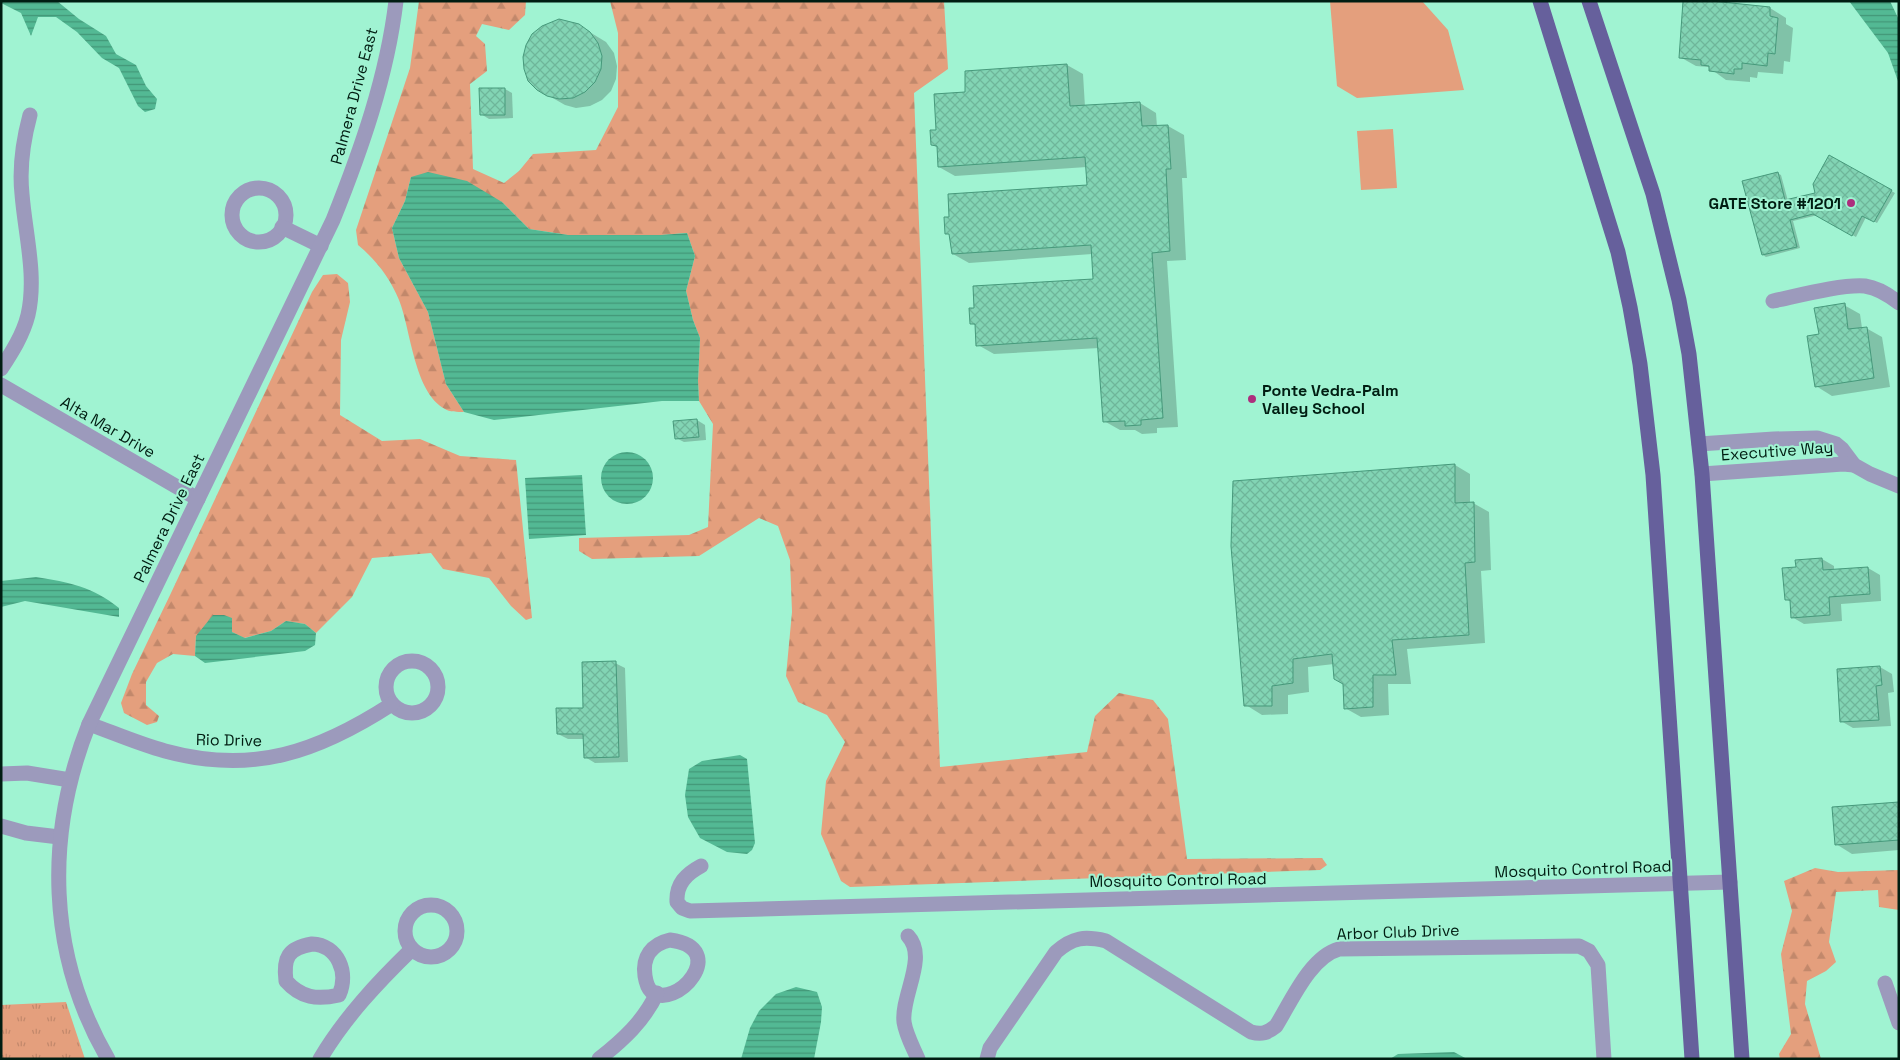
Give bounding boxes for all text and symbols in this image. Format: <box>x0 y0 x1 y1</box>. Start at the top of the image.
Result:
street label: Palmera Drive East <box>326 25 382 167</box>
place label: GATE Store #1201 <box>1709 193 1841 214</box>
marker: GATE Store #1201 <box>1845 197 1857 209</box>
place label: Ponte Vedra-Palm Valley School <box>1262 380 1399 419</box>
street label: Alta Mar Drive <box>57 391 159 463</box>
marker: Ponte Vedra-Palm Valley School <box>1246 393 1258 405</box>
street label: Executive Way <box>1720 437 1834 465</box>
street label: Palmera Drive East <box>129 450 209 586</box>
street label: Rio Drive <box>196 729 262 751</box>
street label: Mosquito Control Road <box>1494 855 1672 883</box>
street label: Mosquito Control Road <box>1089 868 1267 892</box>
street label: Arbor Club Drive <box>1336 919 1460 945</box>

